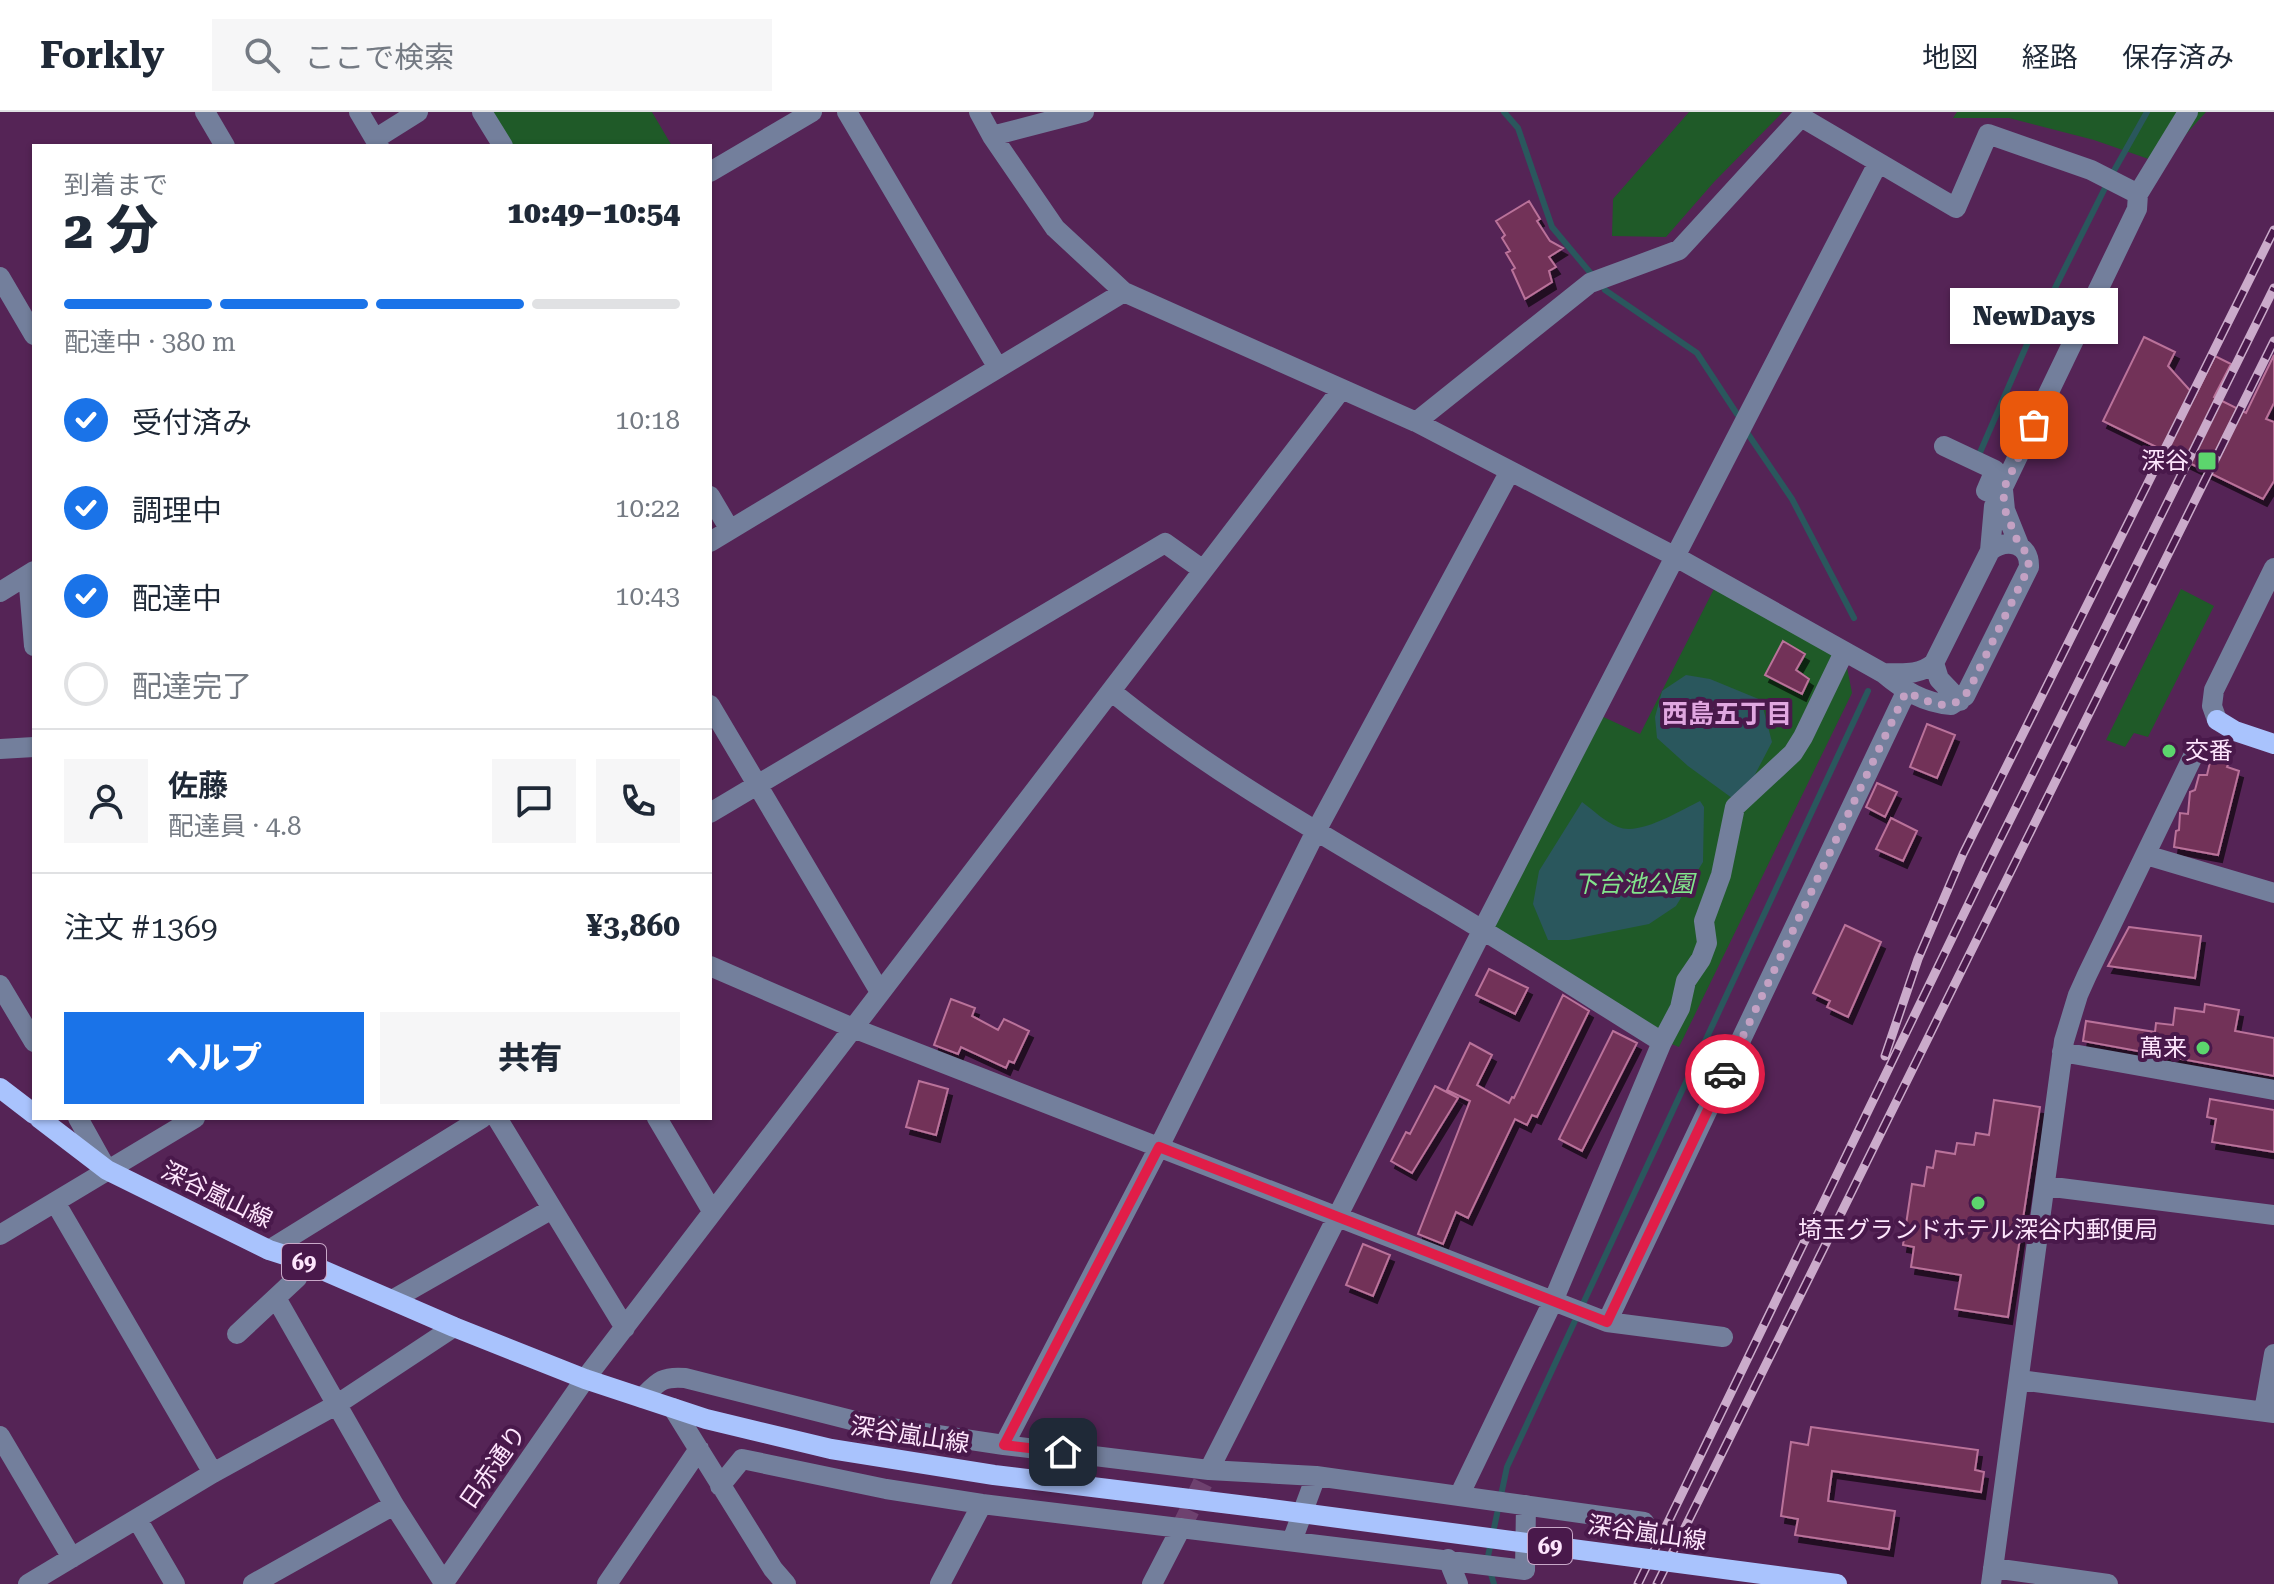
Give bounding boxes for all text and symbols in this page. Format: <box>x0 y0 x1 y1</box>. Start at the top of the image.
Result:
search box <box>212 19 772 91</box>
text: Forkly <box>40 33 164 77</box>
icon: search <box>240 33 284 77</box>
text: ここで検索 <box>304 40 454 75</box>
text: 地図 <box>1922 41 1978 74</box>
text: 経路 <box>2022 41 2078 74</box>
text: 保存済み <box>2122 41 2234 74</box>
text: 到着まで <box>64 170 168 200</box>
text: 10:49–10:54 <box>507 195 680 230</box>
text: 2 分 <box>64 200 158 261</box>
callout: NewDays <box>1950 289 2118 345</box>
text: NewDays <box>1973 301 2095 331</box>
text: 配達中 · 380 m <box>64 327 236 357</box>
pin <box>2000 391 2068 459</box>
icon: check <box>64 398 108 442</box>
icon: bag <box>2012 403 2056 447</box>
text: 受付済み <box>132 405 252 440</box>
text: 10:18 <box>615 405 680 435</box>
place label: 深谷 <box>2141 447 2189 475</box>
marker: 深谷 <box>2196 450 2218 472</box>
icon: check <box>64 486 108 530</box>
text: 調理中 <box>132 493 222 528</box>
text: 10:22 <box>615 493 680 523</box>
icon: check <box>64 574 108 618</box>
text: 配達中 <box>132 581 222 616</box>
text: 10:43 <box>615 581 680 611</box>
text: 配達完了 <box>132 669 252 704</box>
district label: 西島五丁目 <box>1662 699 1792 729</box>
place label: 交番 <box>2185 737 2233 765</box>
marker: 交番 <box>2160 742 2178 760</box>
button: person <box>64 759 148 843</box>
button: chat <box>492 759 576 843</box>
button: phone <box>596 759 680 843</box>
text: 佐藤 <box>168 768 228 803</box>
text: 配達員 · 4.8 <box>168 811 302 841</box>
park label: 下台池公園 <box>1574 870 1697 898</box>
text: ¥3,860 <box>586 908 680 943</box>
text: 注文 #1369 <box>64 910 218 945</box>
button: ヘルプ <box>64 1012 364 1104</box>
button: 共有 <box>380 1012 680 1104</box>
courier <box>1685 1034 1765 1114</box>
place label: 萬来 <box>2139 1034 2187 1062</box>
marker: 萬来 <box>2194 1039 2212 1057</box>
icon: car <box>1703 1052 1747 1096</box>
street label: 深谷嵐山線 <box>157 1156 277 1234</box>
marker: 埼玉グランドホテル深谷内郵便局 <box>1969 1194 1987 1212</box>
place label: 埼玉グランドホテル深谷内郵便局 <box>1798 1216 2158 1244</box>
road number: 69 <box>282 1244 326 1280</box>
street label: 深谷嵐山線 <box>849 1412 971 1458</box>
pin <box>1029 1418 1097 1486</box>
street label: 日赤通り <box>454 1420 532 1514</box>
icon: home <box>1041 1430 1085 1474</box>
street label: 深谷嵐山線 <box>1586 1511 1708 1555</box>
road number: 69 <box>1528 1528 1572 1564</box>

